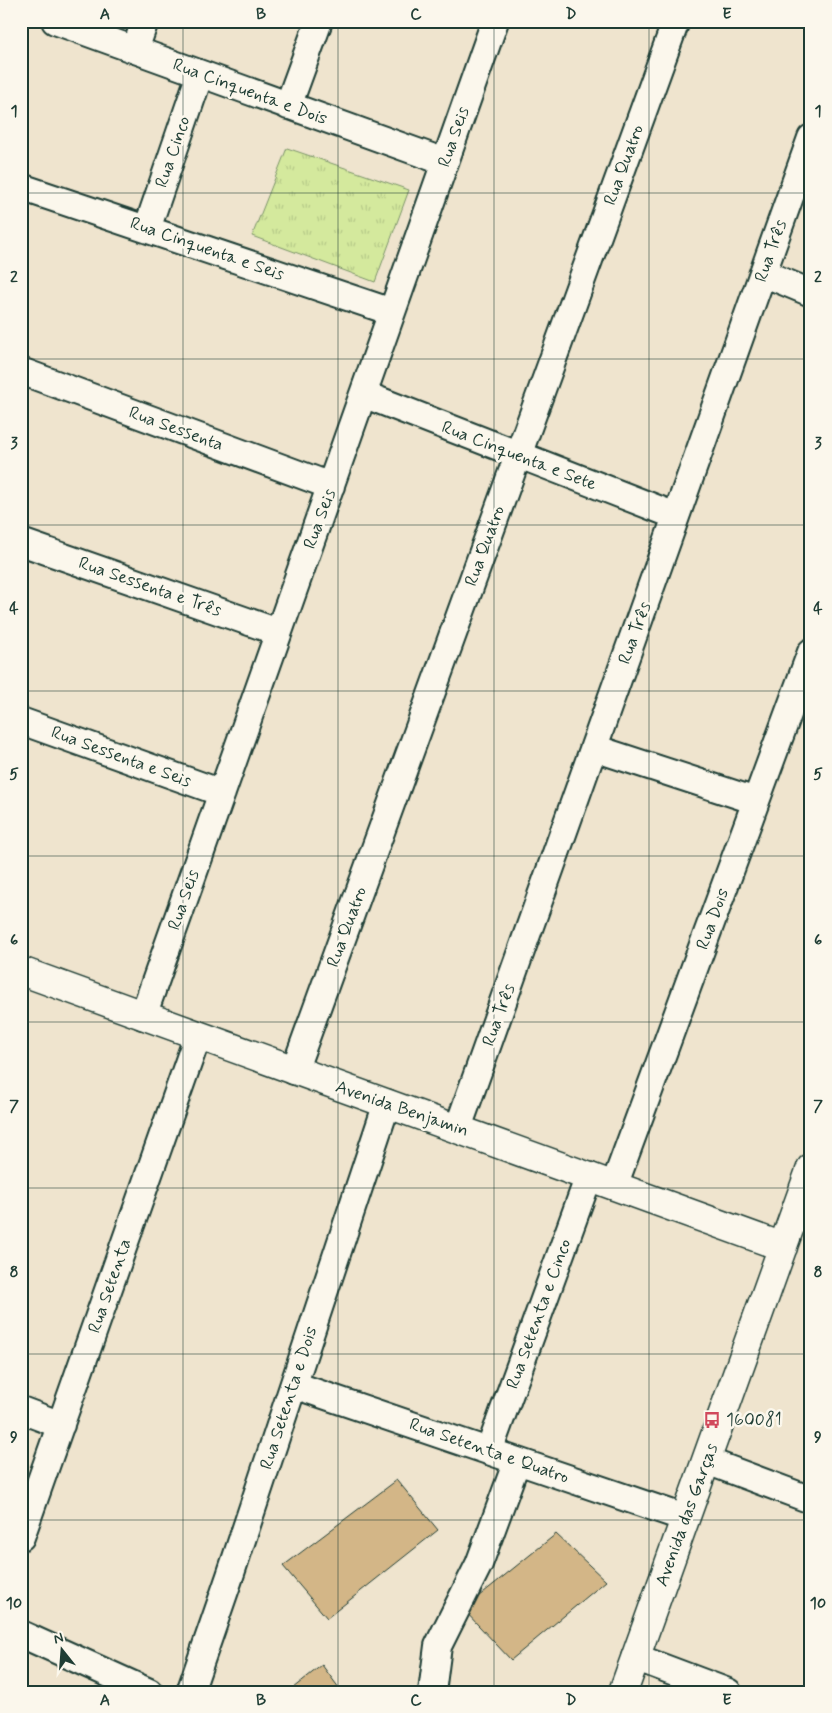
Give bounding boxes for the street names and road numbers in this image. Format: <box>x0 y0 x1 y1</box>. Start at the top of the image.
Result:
street label: Rua Cinquenta e Dois <box>169 53 331 131</box>
street label: Rua Seis <box>432 103 476 171</box>
street label: Rua Cinco <box>150 113 196 191</box>
street label: Rua Quatro <box>598 121 650 209</box>
street label: Rua Cinquenta e Seis <box>127 211 287 287</box>
street label: Rua Três <box>749 216 793 286</box>
street label: Rua Sessenta <box>125 401 227 457</box>
street label: Rua Cinquenta e Sete <box>438 415 600 497</box>
street label: Rua Seis <box>298 485 342 553</box>
street label: Rua Quatro <box>459 502 511 590</box>
street label: Rua Sessenta e Três <box>75 551 225 623</box>
street label: Rua Três <box>613 598 657 668</box>
street label: Rua Sessenta e Seis <box>48 720 194 794</box>
street label: Rua Seis <box>162 866 206 934</box>
street label: Rua Quatro <box>321 883 373 971</box>
street label: Rua Dois <box>691 885 735 953</box>
street label: Rua Três <box>477 980 521 1050</box>
street label: Avenida Benjamin <box>332 1075 472 1143</box>
street label: Rua Setenta <box>83 1235 137 1337</box>
street label: Rua Setenta e Cinco <box>501 1236 577 1392</box>
street label: Rua Setenta e Dois <box>255 1323 323 1473</box>
street label: Rua Setenta e Quatro <box>406 1412 572 1490</box>
street label: Avenida das Garças <box>650 1440 724 1590</box>

